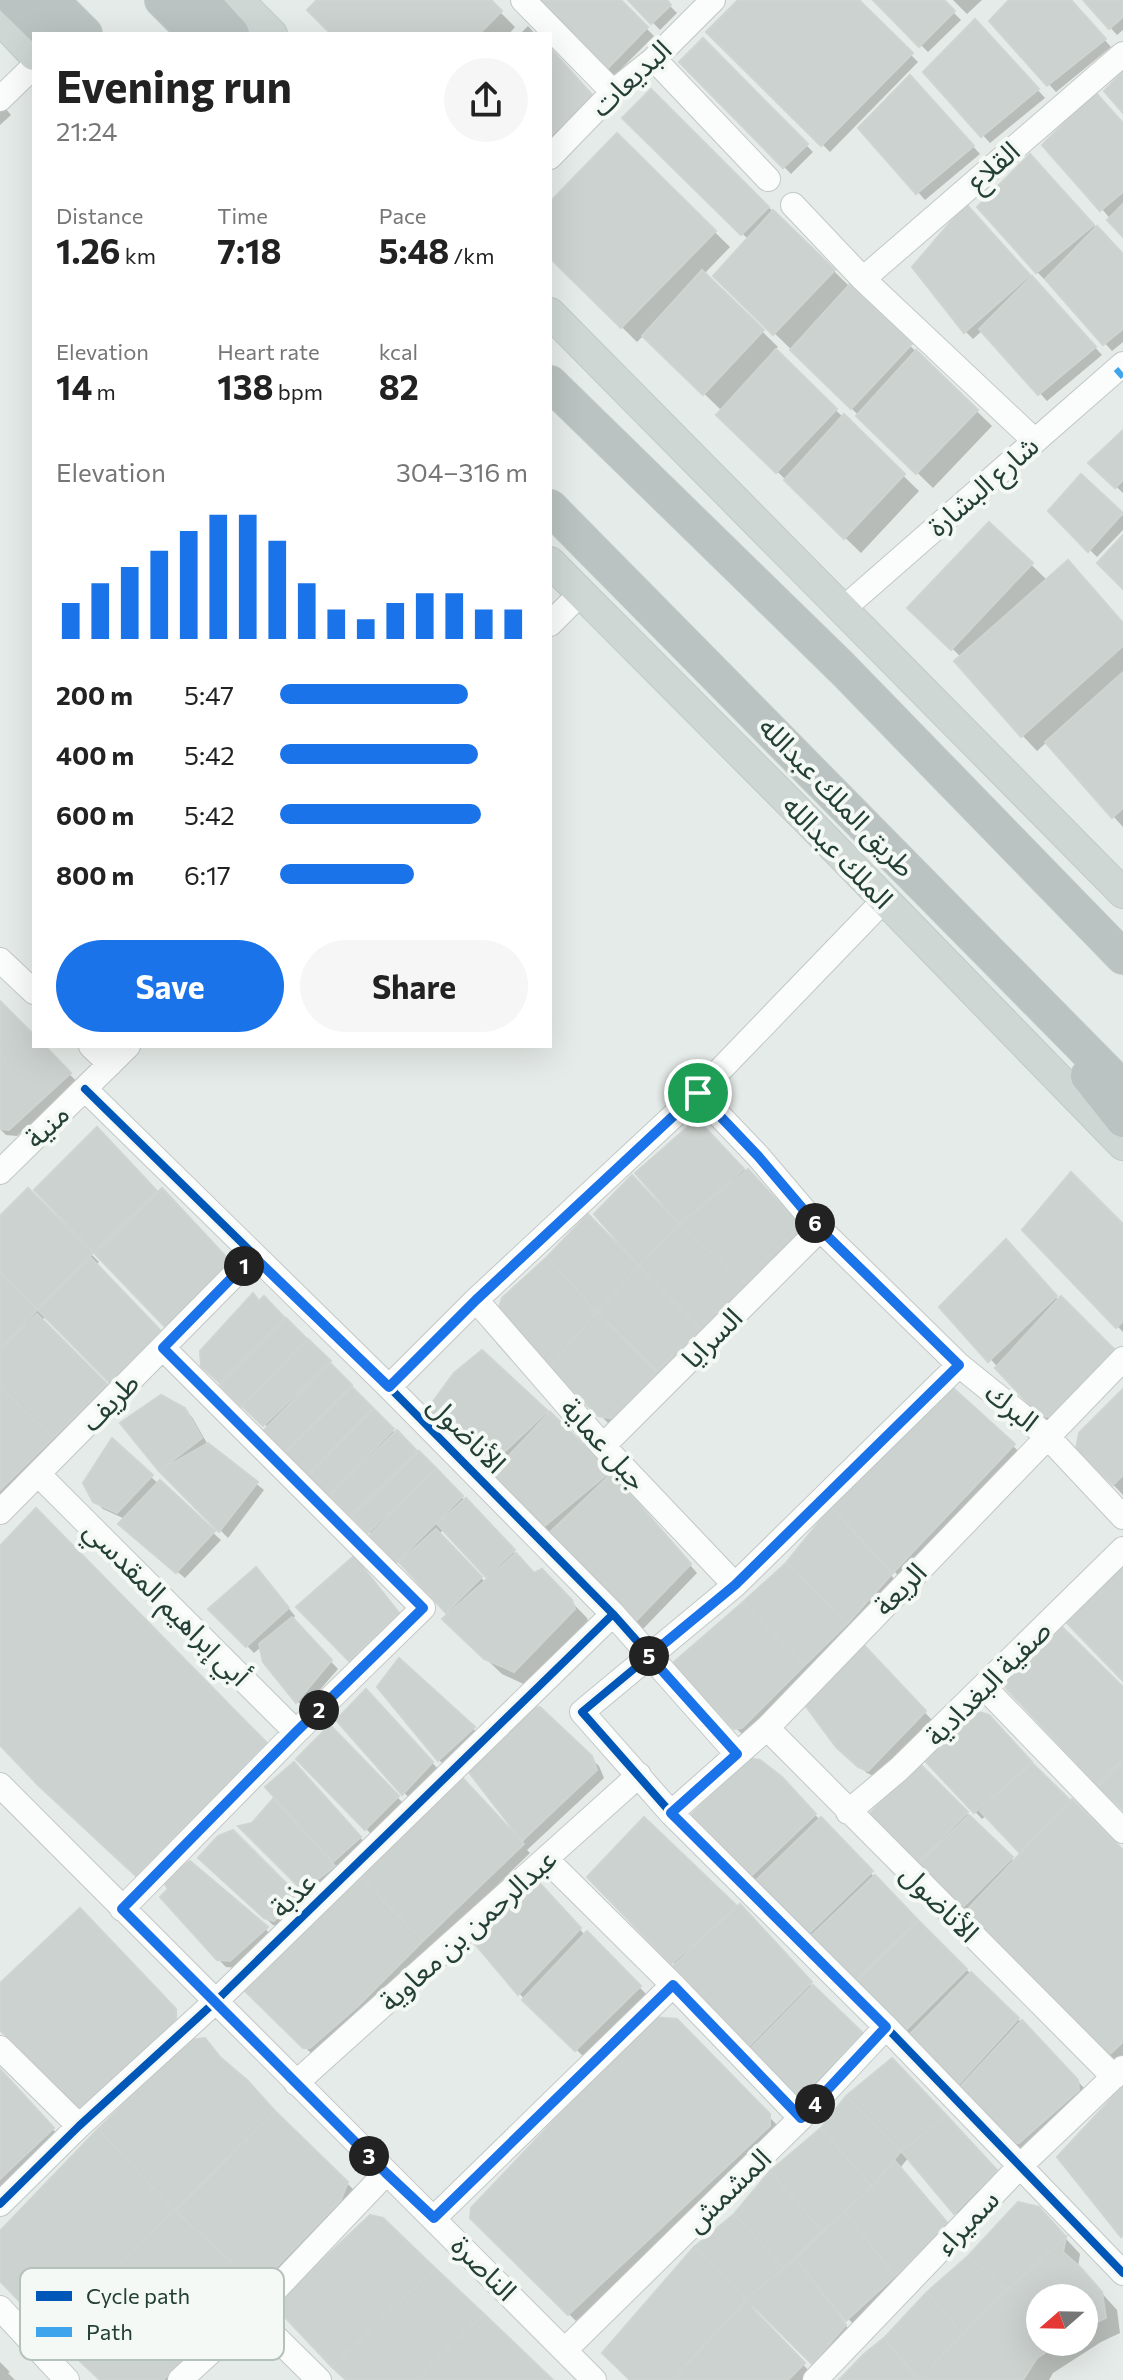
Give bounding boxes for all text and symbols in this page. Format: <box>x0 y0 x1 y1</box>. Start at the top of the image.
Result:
street label: البديعات <box>583 32 678 123</box>
text: Evening run <box>56 58 292 112</box>
button: share <box>444 58 528 142</box>
text: 21:24 <box>56 115 117 146</box>
street label: القلاع <box>959 133 1029 201</box>
text: Distance <box>56 202 143 229</box>
text: Time <box>217 202 268 229</box>
text: Pace <box>379 202 426 229</box>
text: 1.26 <box>56 229 121 271</box>
text: 7:18 <box>217 229 281 271</box>
text: 5:48 <box>379 229 449 271</box>
text: km <box>121 242 156 269</box>
text: /km <box>449 242 494 269</box>
text: Elevation <box>56 338 149 365</box>
text: Heart rate <box>217 338 320 365</box>
text: kcal <box>379 338 418 365</box>
text: 14 <box>56 365 92 407</box>
text: 138 <box>217 365 274 407</box>
text: 82 <box>379 365 419 407</box>
text: m <box>92 378 116 405</box>
text: bpm <box>274 378 323 405</box>
street label: شارع البشارة <box>920 428 1048 546</box>
text: Elevation <box>56 456 166 487</box>
text: 304–316 m <box>396 456 528 487</box>
text: 200 m <box>56 679 133 710</box>
text: 5:47 <box>184 679 234 710</box>
street label: طريق الملك عبدالله <box>752 710 922 884</box>
text: 400 m <box>56 739 134 770</box>
text: 5:42 <box>184 739 235 770</box>
street label: الملك عبدالله <box>776 788 900 916</box>
text: 600 m <box>56 799 134 830</box>
text: 5:42 <box>184 799 235 830</box>
text: 800 m <box>56 859 134 890</box>
text: 6:17 <box>184 859 231 890</box>
button: Save <box>56 940 284 1032</box>
button: Share <box>300 940 528 1032</box>
pin <box>664 1059 732 1127</box>
icon: arrive <box>676 1071 720 1115</box>
street label: منية <box>17 1096 76 1154</box>
pin: 6 <box>795 1203 835 1243</box>
text: 6 <box>808 1209 822 1236</box>
pin: 1 <box>224 1246 264 1286</box>
text: 1 <box>239 1252 249 1279</box>
street label: السرايا <box>674 1300 749 1375</box>
street label: طريف <box>73 1365 146 1438</box>
street label: البرك <box>979 1375 1046 1439</box>
street label: الأناضول <box>421 1387 514 1480</box>
street label: جبل عماية <box>554 1390 655 1497</box>
street label: أبي إبراهيم المقدسي <box>74 1512 258 1696</box>
street label: الريعة <box>866 1555 933 1623</box>
street label: صفية البغدادية <box>917 1612 1057 1752</box>
pin: 5 <box>629 1636 669 1676</box>
text: 5 <box>643 1642 655 1669</box>
pin: 2 <box>299 1690 339 1730</box>
text: 2 <box>313 1696 325 1723</box>
street label: عبدالرحمن بن معاوية <box>372 1841 563 2018</box>
street label: الأناضول <box>894 1856 987 1949</box>
street label: عذبة <box>262 1865 322 1924</box>
pin: 4 <box>795 2084 835 2124</box>
text: 4 <box>808 2090 822 2117</box>
pin: 3 <box>349 2136 389 2176</box>
street label: المشمش <box>677 2140 778 2239</box>
text: 3 <box>363 2142 375 2169</box>
street label: سميراء <box>927 2182 1006 2262</box>
street label: الناصرة <box>444 2228 524 2308</box>
legend <box>20 2268 284 2360</box>
text: Cycle path <box>86 2282 190 2309</box>
north arrow <box>1026 2284 1098 2356</box>
map controls <box>1026 2284 1098 2356</box>
text: Path <box>86 2318 133 2345</box>

